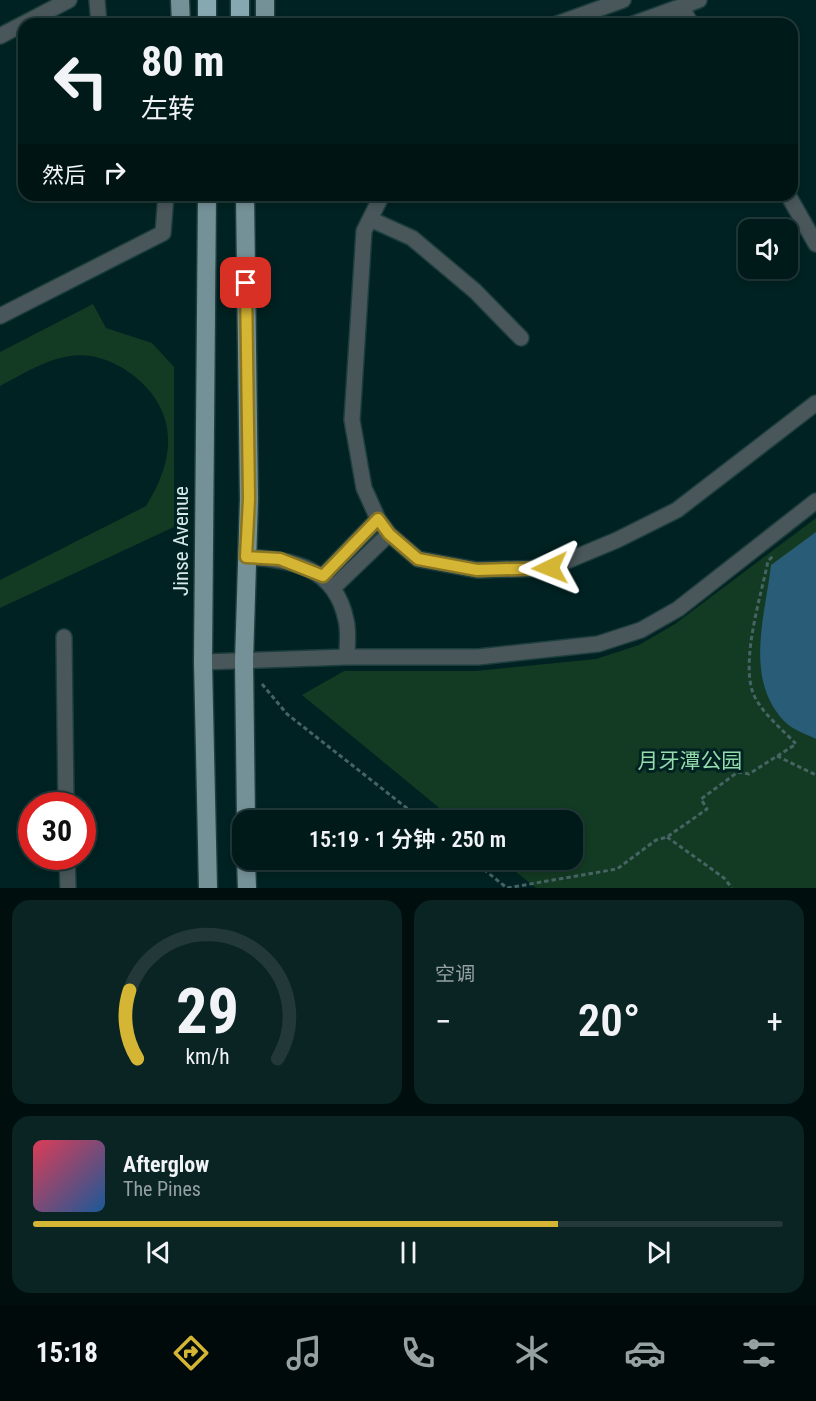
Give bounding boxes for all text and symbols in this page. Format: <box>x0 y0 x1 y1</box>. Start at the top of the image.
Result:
text: 80 m <box>141 37 224 86</box>
icon: left <box>42 42 120 120</box>
text: 左转 <box>141 93 195 125</box>
icon: right <box>98 156 131 189</box>
text: 然后 <box>42 163 86 188</box>
map controls <box>738 219 798 279</box>
button: sound <box>738 219 798 279</box>
pin <box>220 257 271 308</box>
icon: arrive <box>229 266 262 299</box>
street label: Jinse Avenue <box>169 486 193 596</box>
position arrow <box>518 536 582 600</box>
park label: 月牙潭公园 <box>638 749 743 773</box>
speed limit sign: 30 <box>18 792 96 870</box>
text: 15:19 · 1 分钟 · 250 m <box>309 827 506 852</box>
text: 空调 <box>435 962 475 986</box>
text: 29 <box>175 975 239 1048</box>
text: 20° <box>578 994 640 1047</box>
text: − <box>435 1002 452 1041</box>
text: + <box>767 1002 783 1041</box>
text: km/h <box>185 1044 229 1069</box>
text: Afterglow <box>123 1152 209 1177</box>
text: The Pines <box>123 1177 201 1201</box>
icon: previous <box>142 1236 175 1269</box>
icon: pause <box>392 1236 425 1269</box>
icon: next <box>642 1236 675 1269</box>
icon: directions <box>170 1332 212 1374</box>
icon: music <box>283 1332 325 1374</box>
icon: phone <box>397 1332 439 1374</box>
icon: climate <box>511 1332 553 1374</box>
icon: car <box>624 1332 666 1374</box>
icon: filters <box>738 1332 780 1374</box>
text: 15:18 <box>36 1337 98 1369</box>

